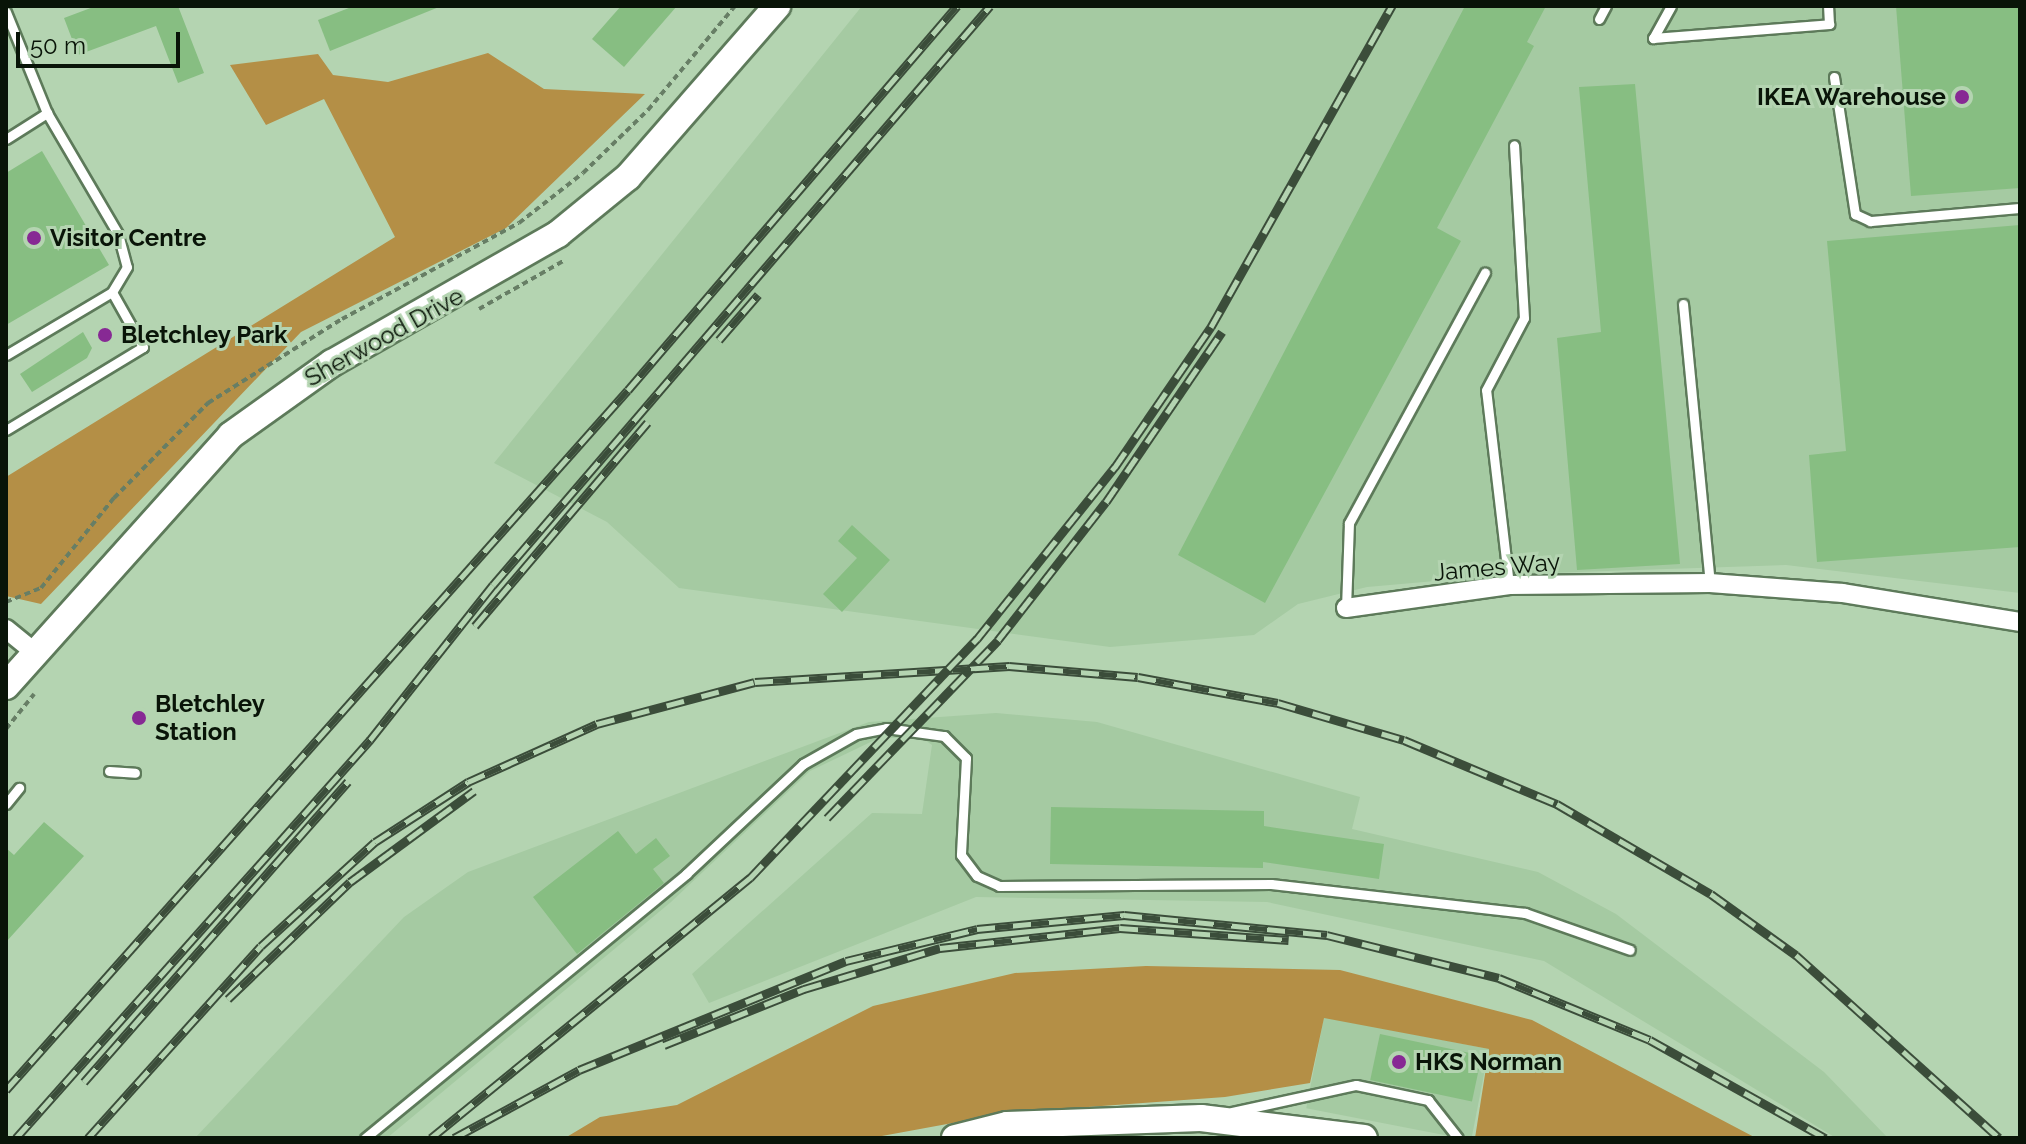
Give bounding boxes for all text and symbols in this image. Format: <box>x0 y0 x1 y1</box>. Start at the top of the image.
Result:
scale bar <box>20 16 184 66</box>
text: 50 m <box>30 31 86 60</box>
place label: IKEA Warehouse <box>1756 83 1946 111</box>
marker: IKEA Warehouse <box>1953 88 1971 106</box>
place label: Visitor Centre <box>50 224 207 252</box>
marker: Visitor Centre <box>25 229 43 247</box>
street label: Sherwood Drive <box>300 281 468 393</box>
place label: Bletchley Park <box>121 321 288 349</box>
marker: Bletchley Park <box>96 326 114 344</box>
street label: James Way <box>1432 547 1562 587</box>
place label: Bletchley Station <box>155 690 265 746</box>
marker: Bletchley Station <box>130 709 148 727</box>
place label: HKS Norman <box>1415 1048 1562 1076</box>
marker: HKS Norman <box>1390 1053 1408 1071</box>

